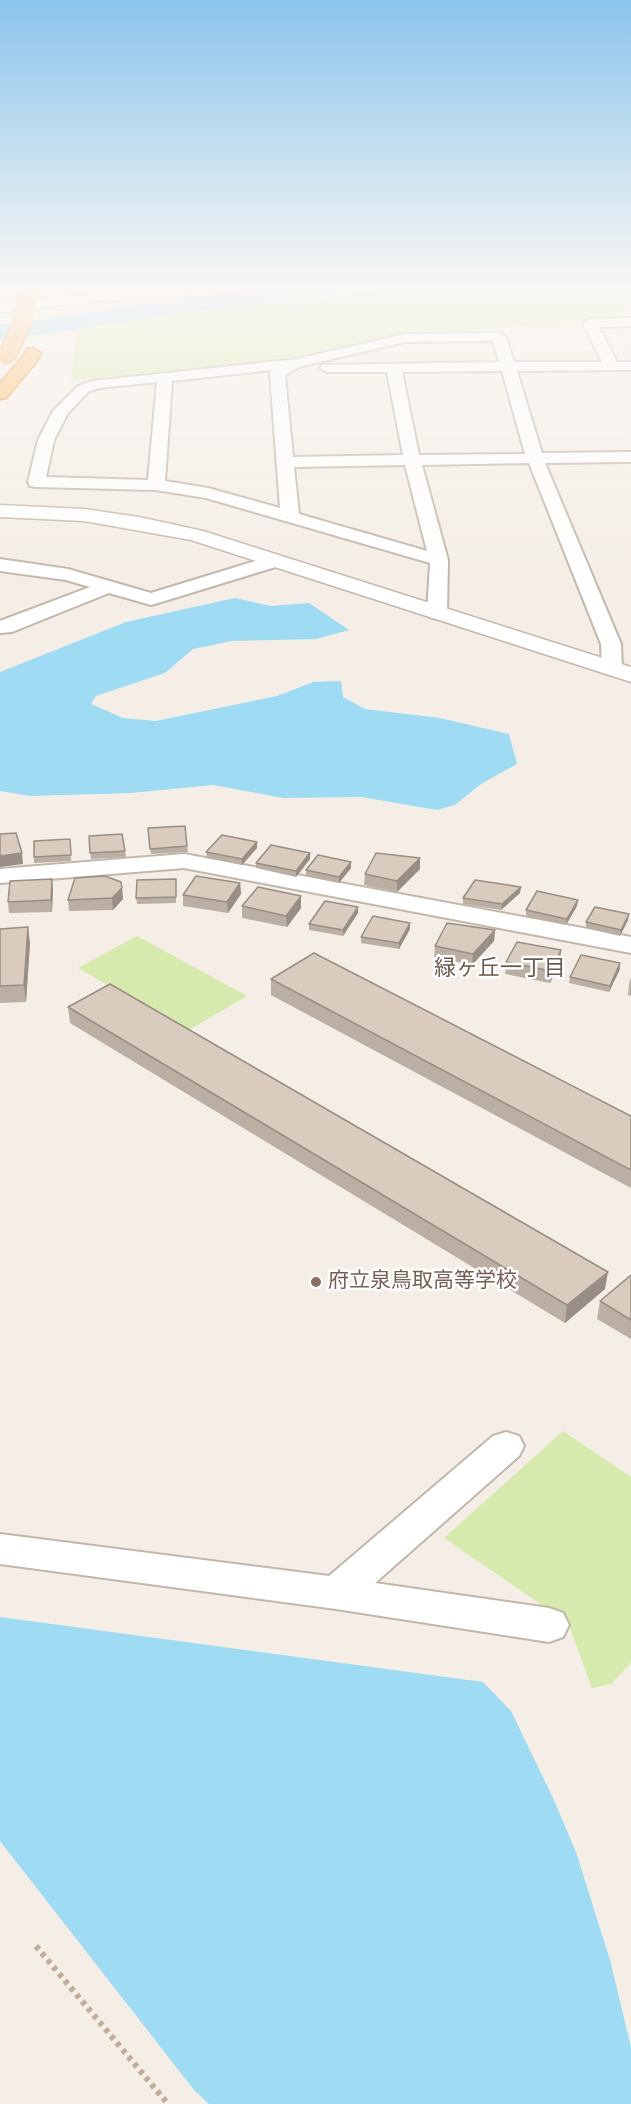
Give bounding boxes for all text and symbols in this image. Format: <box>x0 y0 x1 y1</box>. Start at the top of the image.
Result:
district label: 緑ヶ丘一丁目 <box>434 957 566 983</box>
place label: 府立泉鳥取高等学校 <box>328 1269 517 1295</box>
marker: 府立泉鳥取高等学校 <box>309 1275 323 1289</box>

